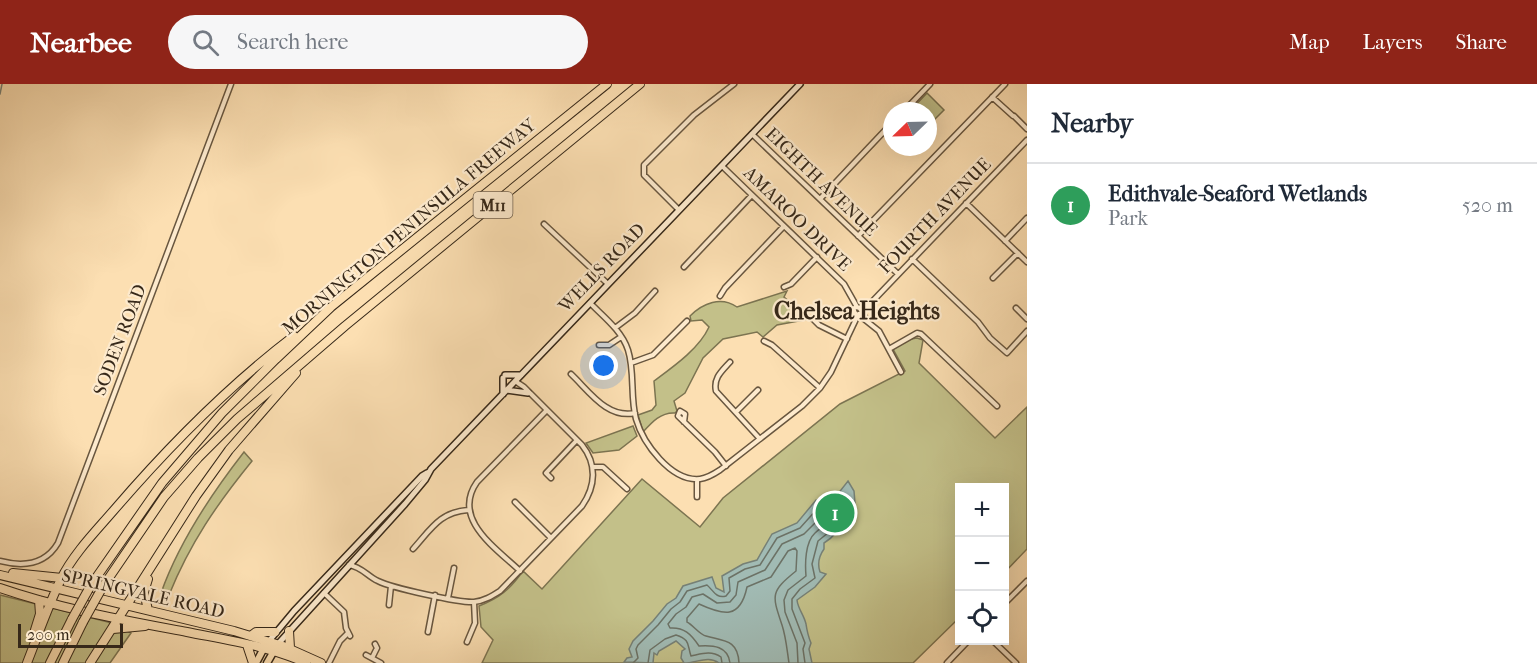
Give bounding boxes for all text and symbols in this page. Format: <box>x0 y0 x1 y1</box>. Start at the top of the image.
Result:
search box <box>168 15 588 69</box>
text: Nearbee <box>30 26 132 59</box>
icon: search <box>189 26 222 59</box>
text: Search here <box>237 29 348 55</box>
text: Map <box>1289 30 1330 54</box>
text: Layers <box>1363 30 1422 54</box>
text: Share <box>1455 30 1507 54</box>
north arrow <box>883 102 937 156</box>
text: Nearby <box>1051 108 1133 139</box>
street label: MORNINGTON PENINSULA FREEWAY <box>278 114 541 339</box>
street label: EIGHTH AVENUE <box>761 123 881 241</box>
street label: FOURTH AVENUE <box>875 154 995 278</box>
street label: AMAROO DRIVE <box>738 162 855 276</box>
text: Edithvale-Seaford Wetlands <box>1108 181 1367 207</box>
road number: M11 <box>474 192 512 218</box>
text: 1 <box>1067 194 1074 217</box>
text: 520 m <box>1462 194 1513 217</box>
text: Park <box>1108 207 1148 230</box>
street label: WELLS ROAD <box>554 219 650 317</box>
street label: SODEN ROAD <box>89 282 151 398</box>
district label: Chelsea Heights <box>774 297 940 325</box>
your location <box>589 351 618 380</box>
map controls <box>955 483 1009 645</box>
button: + <box>955 483 1009 537</box>
pin: 1 <box>816 490 854 536</box>
button: − <box>955 537 1009 591</box>
street label: SPRINGVALE ROAD <box>60 565 226 623</box>
button: locate <box>955 591 1009 645</box>
scale bar <box>18 621 123 648</box>
text: 200 m <box>27 625 70 644</box>

